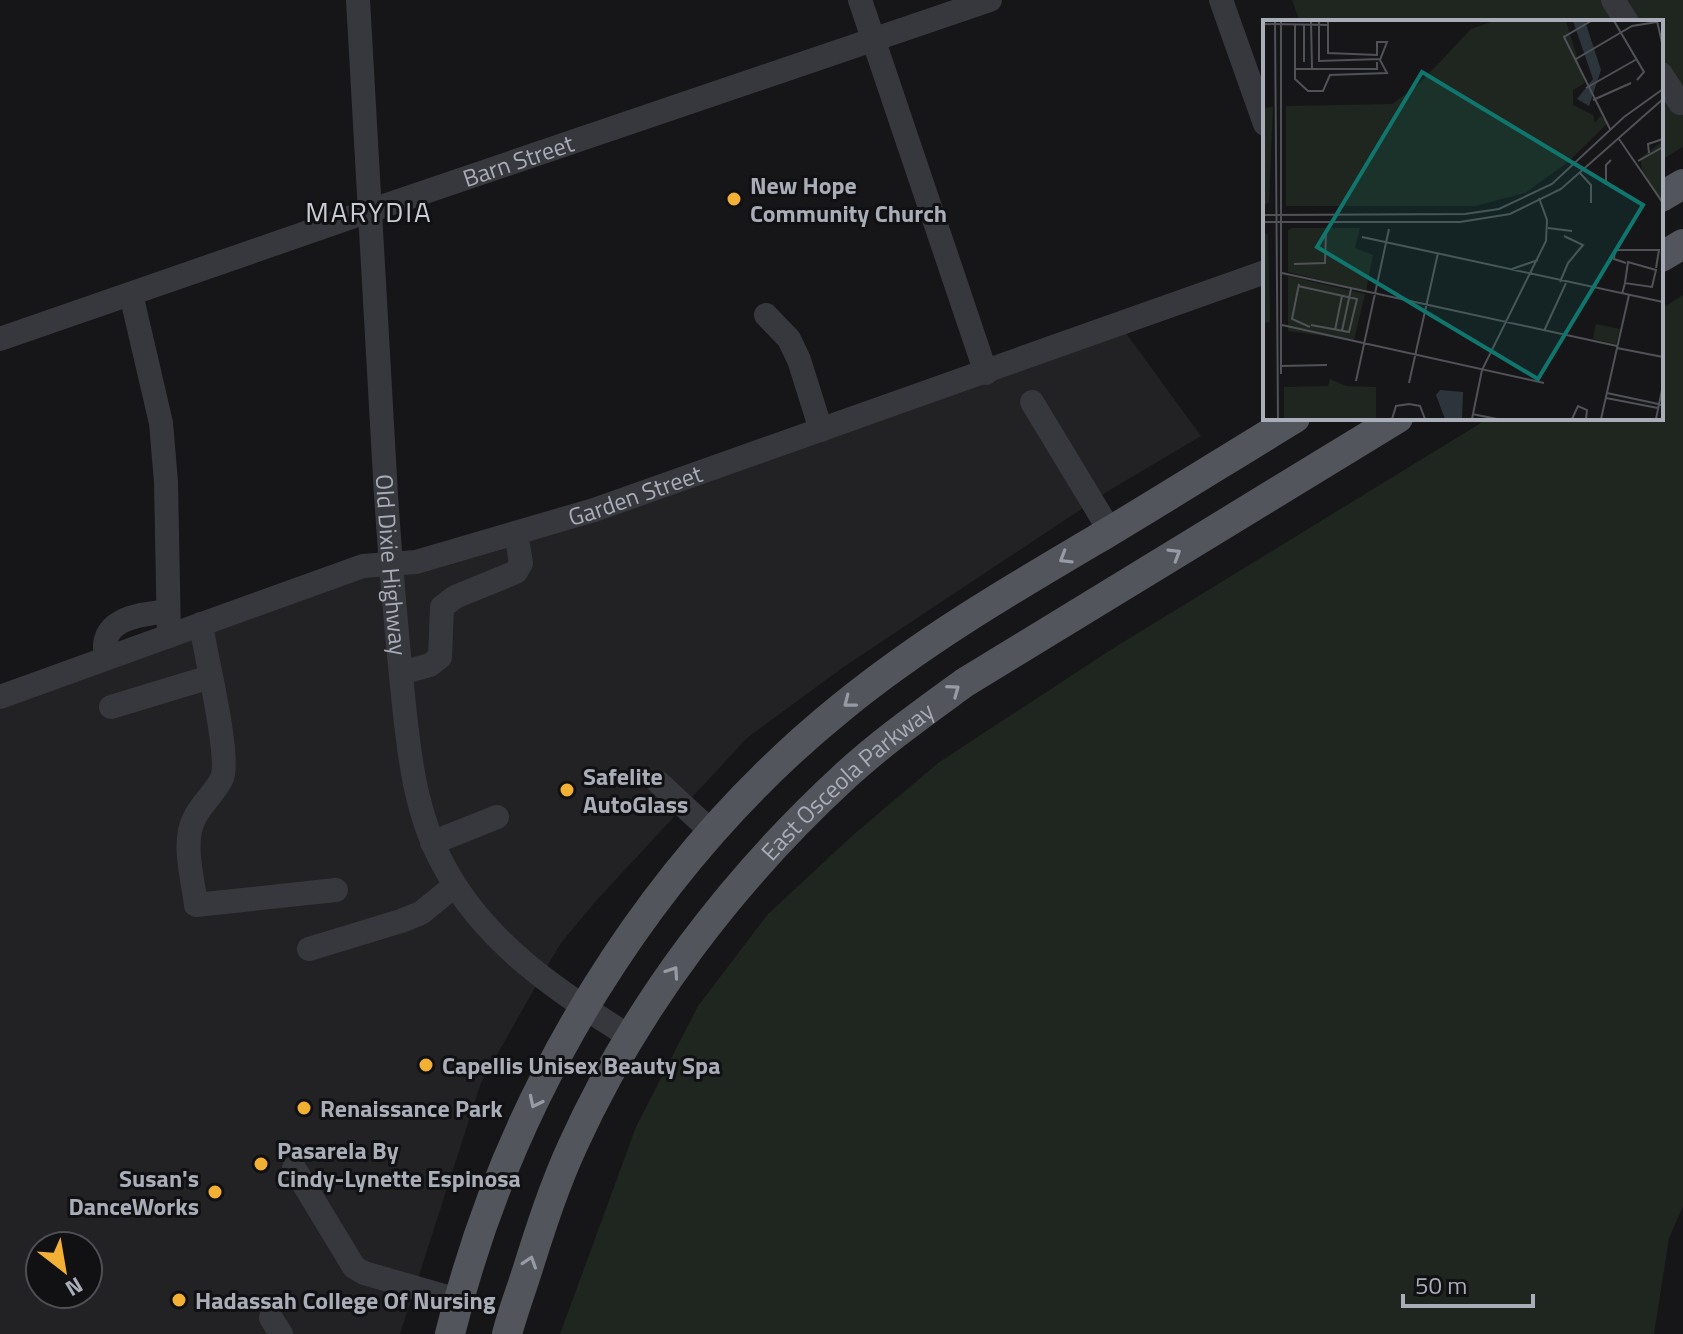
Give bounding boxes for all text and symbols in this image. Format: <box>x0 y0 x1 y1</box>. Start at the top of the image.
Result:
inset map <box>1263 20 1663 420</box>
street label: Barn Street <box>458 125 579 196</box>
place label: New Hope Community Church <box>750 167 947 231</box>
district label: MARYDIA <box>305 190 433 233</box>
marker: New Hope Community Church <box>725 190 743 208</box>
street label: Garden Street <box>564 455 707 535</box>
street label: Old Dixie Highway <box>367 473 417 658</box>
one-way arrow <box>1059 548 1074 564</box>
one-way arrow <box>1167 549 1181 564</box>
one-way arrow <box>946 686 960 700</box>
street label: East Osceola Parkway <box>752 693 941 868</box>
one-way arrow <box>843 693 858 707</box>
place label: Safelite AutoGlass <box>583 758 688 822</box>
marker: Safelite AutoGlass <box>558 781 576 799</box>
one-way arrow <box>664 967 679 981</box>
place label: Capellis Unisex Beauty Spa <box>442 1047 720 1083</box>
marker: Capellis Unisex Beauty Spa <box>417 1056 435 1074</box>
place label: Renaissance Park <box>320 1090 503 1126</box>
one-way arrow <box>529 1094 545 1108</box>
marker: Renaissance Park <box>295 1099 313 1117</box>
place label: Pasarela By Cindy-Lynette Espinosa <box>277 1132 521 1196</box>
marker: Pasarela By Cindy-Lynette Espinosa <box>252 1155 270 1173</box>
place label: Susan's DanceWorks <box>68 1160 199 1224</box>
marker: Susan's DanceWorks <box>206 1183 224 1201</box>
north arrow <box>24 1230 104 1310</box>
one-way arrow <box>521 1255 537 1269</box>
scale bar <box>1403 1258 1533 1308</box>
text: 50 m <box>1415 1267 1467 1303</box>
text: N <box>59 1269 90 1306</box>
place label: Hadassah College Of Nursing <box>195 1282 496 1318</box>
marker: Hadassah College Of Nursing <box>170 1291 188 1309</box>

